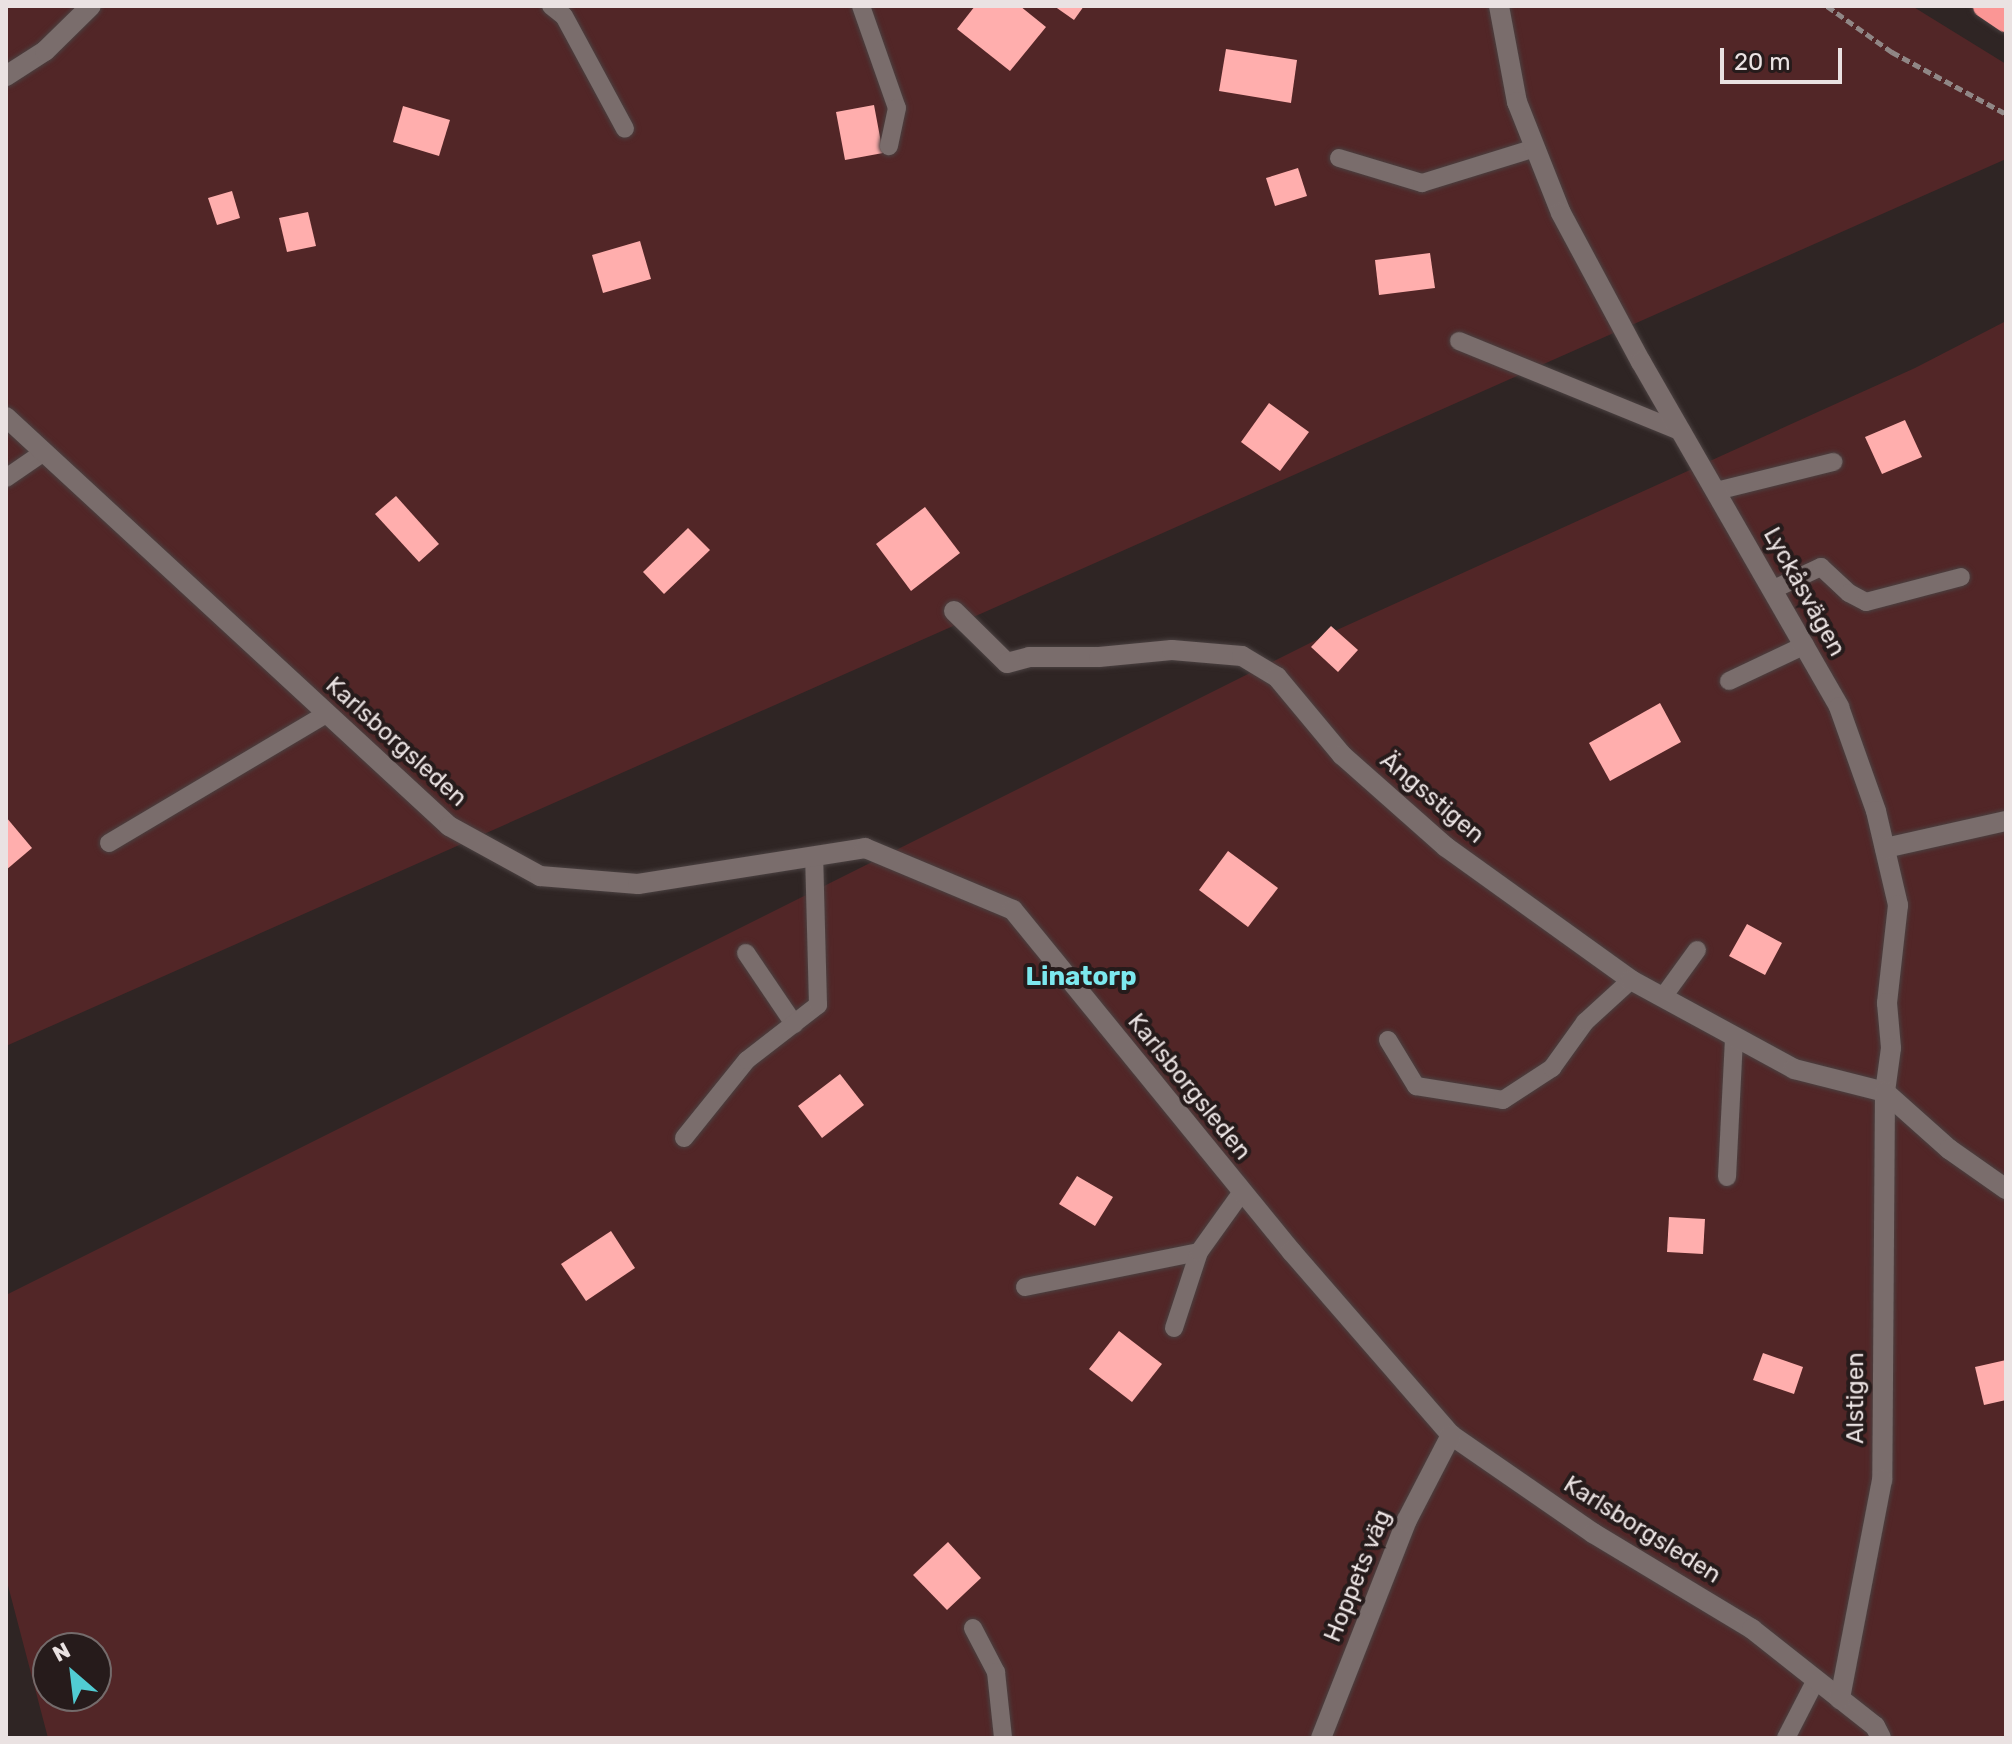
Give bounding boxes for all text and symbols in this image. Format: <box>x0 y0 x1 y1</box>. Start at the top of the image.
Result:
scale bar <box>1724 32 1846 82</box>
text: 20 m <box>1734 48 1791 76</box>
street label: Lyckåsvägen <box>1757 523 1851 661</box>
street label: Karlsborgsleden <box>320 671 472 813</box>
street label: Ängsstigen <box>1374 746 1490 850</box>
district label: Linatorp <box>1025 961 1137 993</box>
street label: Karlsborgsleden <box>1121 1008 1257 1166</box>
street label: Alstigen <box>1842 1352 1870 1444</box>
street label: Karlsborgsleden <box>1558 1470 1726 1590</box>
street label: Hoppets väg <box>1318 1505 1398 1647</box>
north arrow <box>32 1632 112 1712</box>
text: N <box>48 1637 75 1668</box>

